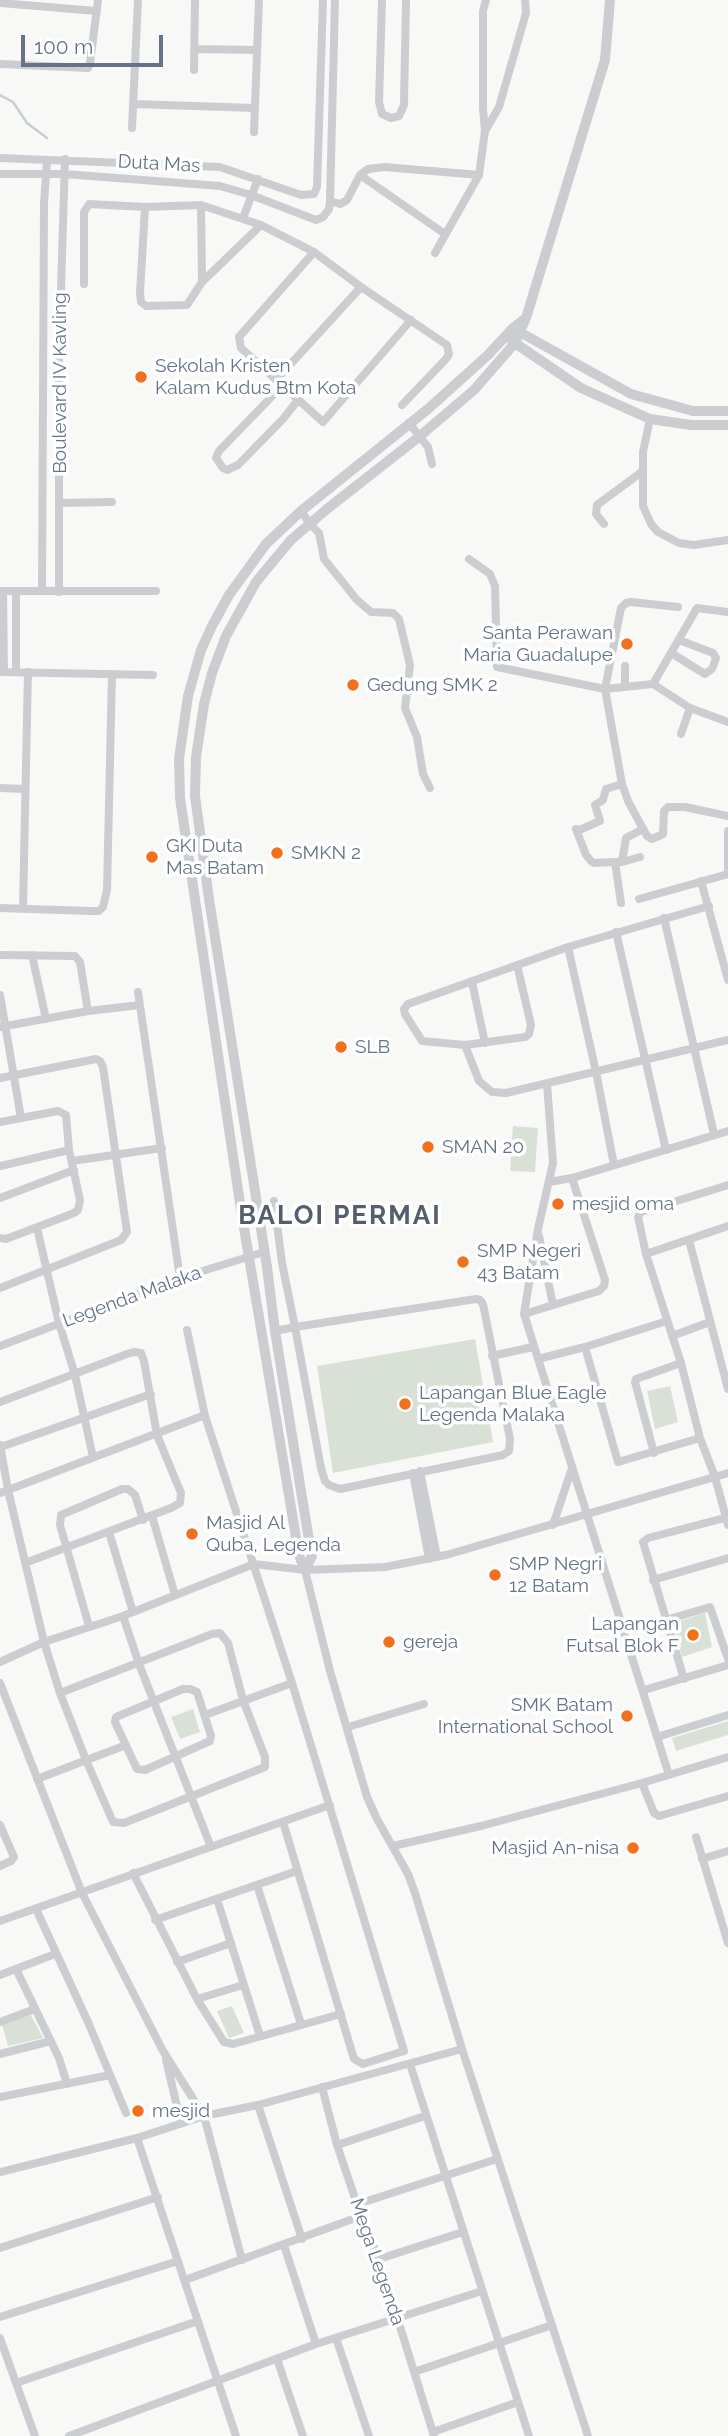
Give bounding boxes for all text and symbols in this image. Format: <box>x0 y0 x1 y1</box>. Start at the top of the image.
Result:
scale bar <box>24 21 166 65</box>
text: 100 m <box>34 34 93 59</box>
street label: Duta Mas <box>117 150 201 178</box>
street label: Boulevard IV Kavling <box>49 292 71 474</box>
place label: Sekolah Kristen Kalam Kudus Btm Kota <box>155 355 356 399</box>
marker: Sekolah Kristen Kalam Kudus Btm Kota <box>133 369 149 385</box>
place label: Santa Perawan Maria Guadalupe <box>463 622 613 666</box>
marker: Santa Perawan Maria Guadalupe <box>619 636 635 652</box>
place label: Gedung SMK 2 <box>367 674 498 696</box>
marker: Gedung SMK 2 <box>345 677 361 693</box>
place label: GKI Duta Mas Batam <box>166 835 264 879</box>
place label: SMKN 2 <box>291 842 361 864</box>
marker: SMKN 2 <box>269 845 285 861</box>
marker: GKI Duta Mas Batam <box>144 849 160 865</box>
place label: SLB <box>355 1036 390 1058</box>
marker: SLB <box>333 1039 349 1055</box>
place label: SMAN 20 <box>442 1136 524 1158</box>
marker: SMAN 20 <box>420 1139 436 1155</box>
place label: mesjid oma <box>572 1193 674 1215</box>
marker: mesjid oma <box>550 1196 566 1212</box>
district label: BALOI PERMAI <box>240 1200 440 1232</box>
place label: SMP Negeri 43 Batam <box>477 1240 581 1284</box>
marker: SMP Negeri 43 Batam <box>455 1254 471 1270</box>
street label: Legenda Malaka <box>60 1261 204 1333</box>
place label: Lapangan Blue Eagle Legenda Malaka <box>419 1382 607 1426</box>
marker: Lapangan Blue Eagle Legenda Malaka <box>397 1396 413 1412</box>
place label: Masjid Al Quba, Legenda <box>206 1512 341 1556</box>
marker: Masjid Al Quba, Legenda <box>184 1526 200 1542</box>
place label: SMP Negri 12 Batam <box>509 1553 602 1597</box>
marker: SMP Negri 12 Batam <box>487 1567 503 1583</box>
place label: Lapangan Futsal Blok F <box>566 1613 679 1657</box>
marker: Lapangan Futsal Blok F <box>685 1627 701 1643</box>
place label: gereja <box>403 1631 458 1653</box>
marker: gereja <box>381 1634 397 1650</box>
place label: SMK Batam International School <box>438 1694 613 1738</box>
marker: SMK Batam International School <box>619 1708 635 1724</box>
place label: Masjid An-nisa <box>491 1837 619 1859</box>
marker: Masjid An-nisa <box>625 1840 641 1856</box>
place label: mesjid <box>152 2100 210 2122</box>
marker: mesjid <box>130 2103 146 2119</box>
street label: Mega Legenda <box>345 2196 409 2328</box>

